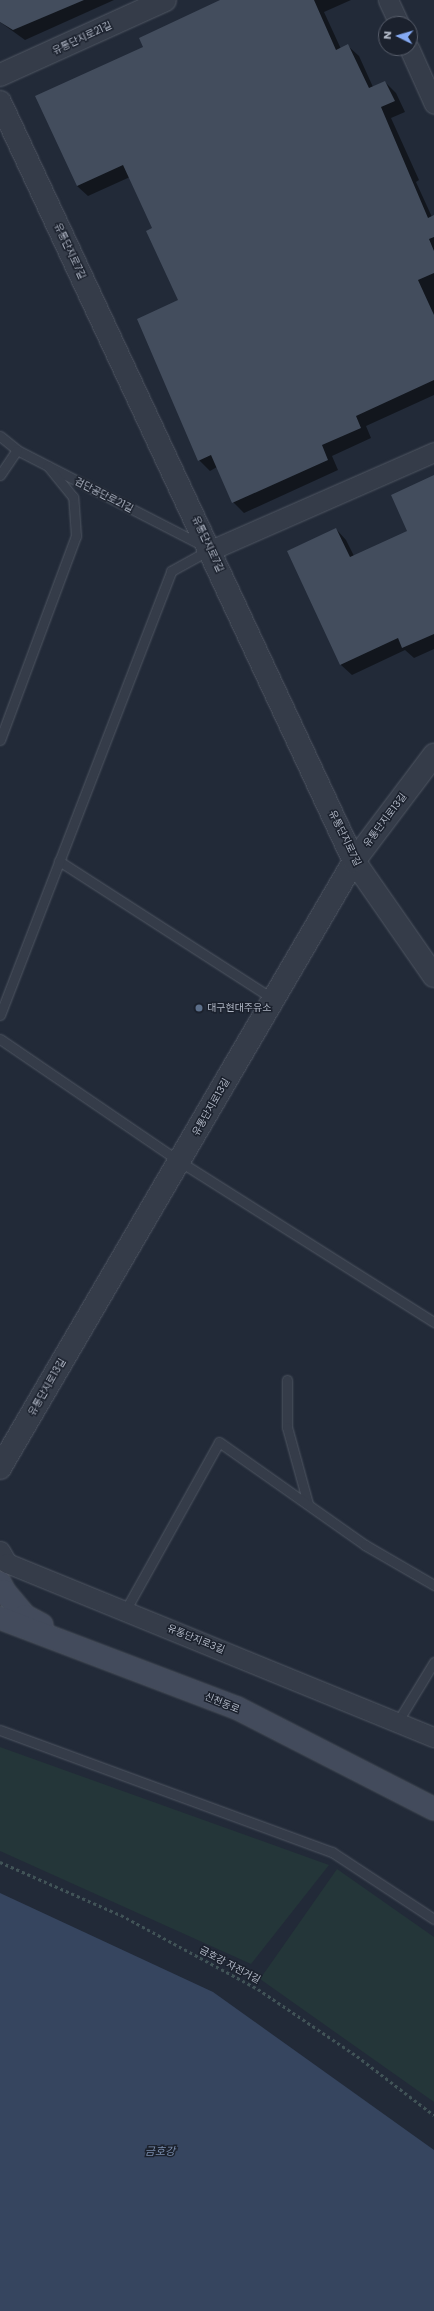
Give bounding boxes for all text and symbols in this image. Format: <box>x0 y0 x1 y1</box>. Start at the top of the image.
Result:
north arrow <box>378 16 418 56</box>
street label: 유통단지로21길 <box>50 19 114 57</box>
text: N <box>379 30 395 40</box>
street label: 유통단지로7길 <box>52 221 88 281</box>
street label: 검단공단로21길 <box>73 475 135 515</box>
street label: 유통단지로7길 <box>190 514 226 574</box>
street label: 유통단지로13길 <box>361 791 409 849</box>
street label: 유통단지로7길 <box>326 808 364 868</box>
place label: 대구현대주유소 <box>207 1002 271 1014</box>
marker: 대구현대주유소 <box>194 1003 204 1013</box>
street label: 유통단지로13길 <box>190 1076 232 1138</box>
street label: 유통단지로13길 <box>26 1356 68 1418</box>
street label: 유통단지로3길 <box>165 1622 227 1656</box>
street label: 신천동로 <box>203 1691 241 1715</box>
street label: 금호강 자전거길 <box>198 1944 262 1986</box>
water label: 금호강 <box>145 2144 175 2158</box>

